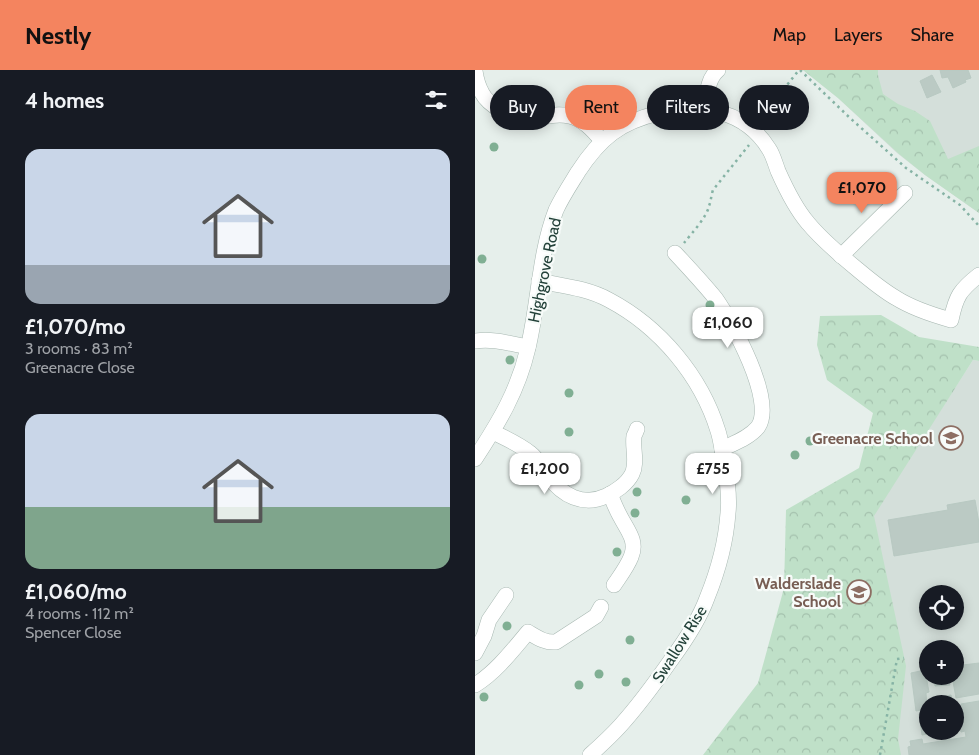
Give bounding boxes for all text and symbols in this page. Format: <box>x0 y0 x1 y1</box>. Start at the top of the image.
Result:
text: Nestly <box>25 21 91 50</box>
text: Map <box>773 24 806 46</box>
text: Layers <box>834 24 883 46</box>
text: Share <box>911 24 954 46</box>
chip: Buy <box>490 85 555 130</box>
chip: Rent <box>565 85 637 130</box>
chip: Filters <box>647 85 729 130</box>
chip: New <box>739 85 809 130</box>
icon: filters <box>422 86 450 114</box>
text: 4 homes <box>25 88 104 113</box>
pin: £1,070 <box>821 172 903 214</box>
text: £1,070 <box>838 178 886 197</box>
icon: home <box>193 181 283 271</box>
street label: Highgrove Road <box>524 216 565 324</box>
pin: £1,060 <box>687 306 769 349</box>
text: £1,060 <box>703 313 753 332</box>
text: £1,070/mo <box>25 314 125 339</box>
text: 3 rooms · 83 m² <box>25 339 133 358</box>
text: Greenacre Close <box>25 358 135 377</box>
school or university icon: Greenacre School <box>938 425 964 451</box>
place label: Greenacre School <box>812 429 933 448</box>
icon: home <box>193 446 283 536</box>
pin: £1,200 <box>504 452 586 495</box>
pin: £755 <box>683 452 743 495</box>
text: £1,200 <box>521 459 570 478</box>
text: £755 <box>696 459 730 478</box>
place label: Walderslade School <box>755 574 841 611</box>
text: £1,060/mo <box>25 579 127 604</box>
school or university icon: Walderslade School <box>846 579 872 605</box>
map controls <box>919 585 964 740</box>
button: locate <box>919 585 964 630</box>
street label: Swallow Rise <box>648 602 711 686</box>
text: 4 rooms · 112 m² <box>25 604 134 623</box>
text: Spencer Close <box>25 623 121 642</box>
button: + <box>919 640 964 685</box>
button: − <box>919 695 964 740</box>

